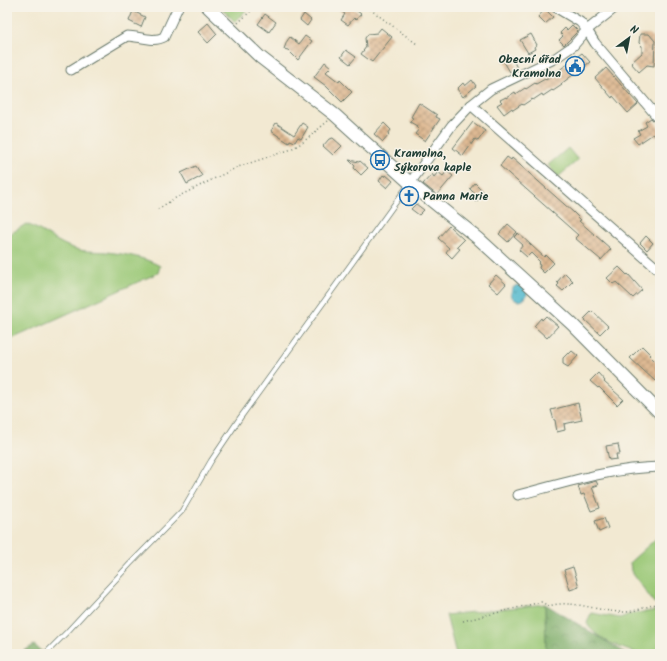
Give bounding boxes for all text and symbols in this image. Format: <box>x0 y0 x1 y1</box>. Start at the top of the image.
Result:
north arrow <box>609 18 649 58</box>
text: N <box>626 21 642 40</box>
place label: Obecní úřad Kramolna <box>498 50 562 83</box>
public building icon: Obecní úřad Kramolna <box>564 55 586 77</box>
place label: Kramolna, Sýkorova kaple <box>394 144 472 177</box>
bus stop icon: Kramolna, Sýkorova kaple <box>369 149 391 171</box>
church icon: Panna Marie <box>398 185 420 207</box>
place label: Panna Marie <box>423 187 488 206</box>

